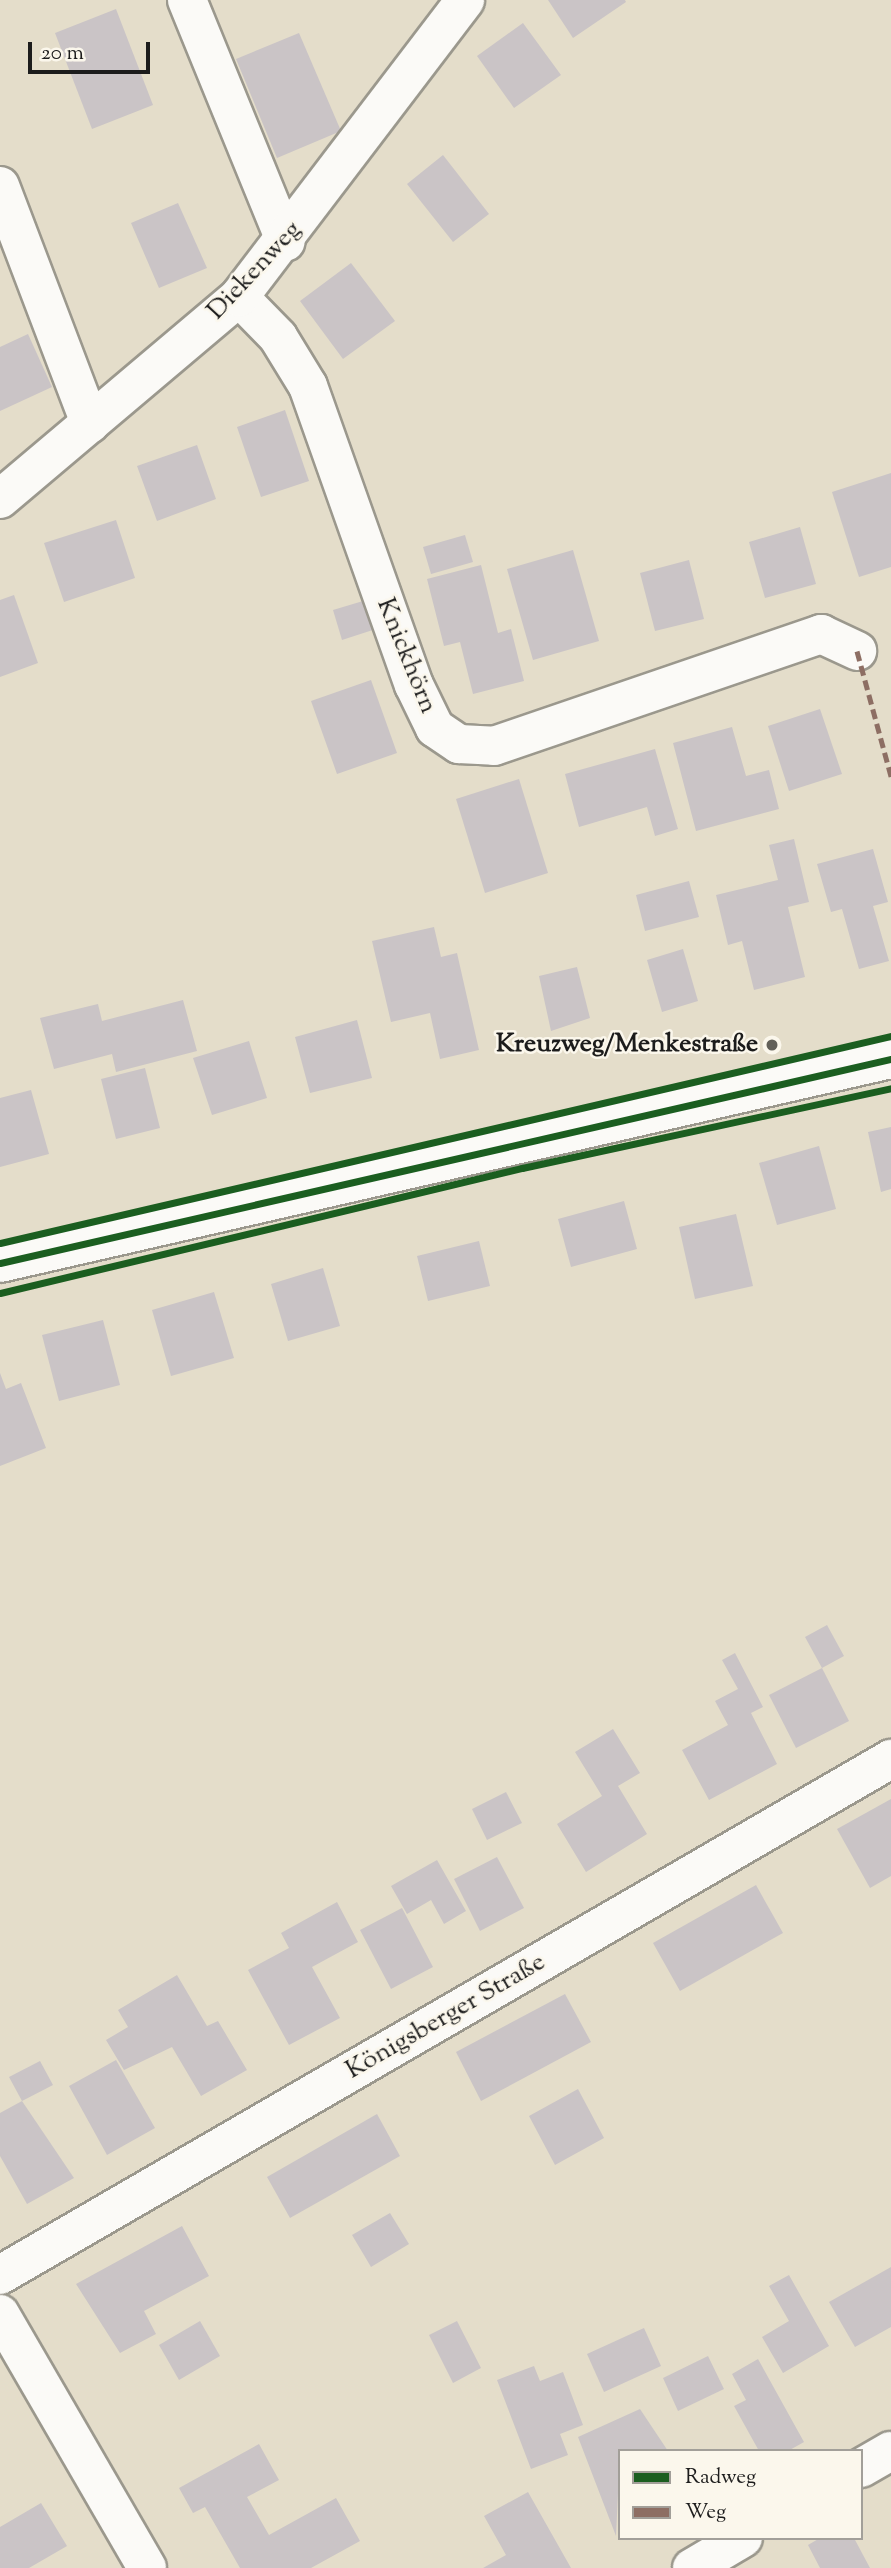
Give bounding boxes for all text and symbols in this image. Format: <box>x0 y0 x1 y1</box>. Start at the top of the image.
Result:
scale bar <box>32 28 154 72</box>
text: 20 m <box>41 39 84 69</box>
street label: Diekenweg <box>201 215 309 327</box>
street label: Knickhörn <box>369 594 443 718</box>
place label: Kreuzweg/Menkestraße <box>496 1029 758 1061</box>
marker: Kreuzweg/Menkestraße <box>764 1037 780 1053</box>
street label: Königsberger Straße <box>341 1947 551 2087</box>
legend <box>618 2449 863 2540</box>
text: Radweg <box>685 2463 756 2493</box>
text: Weg <box>685 2498 726 2528</box>

